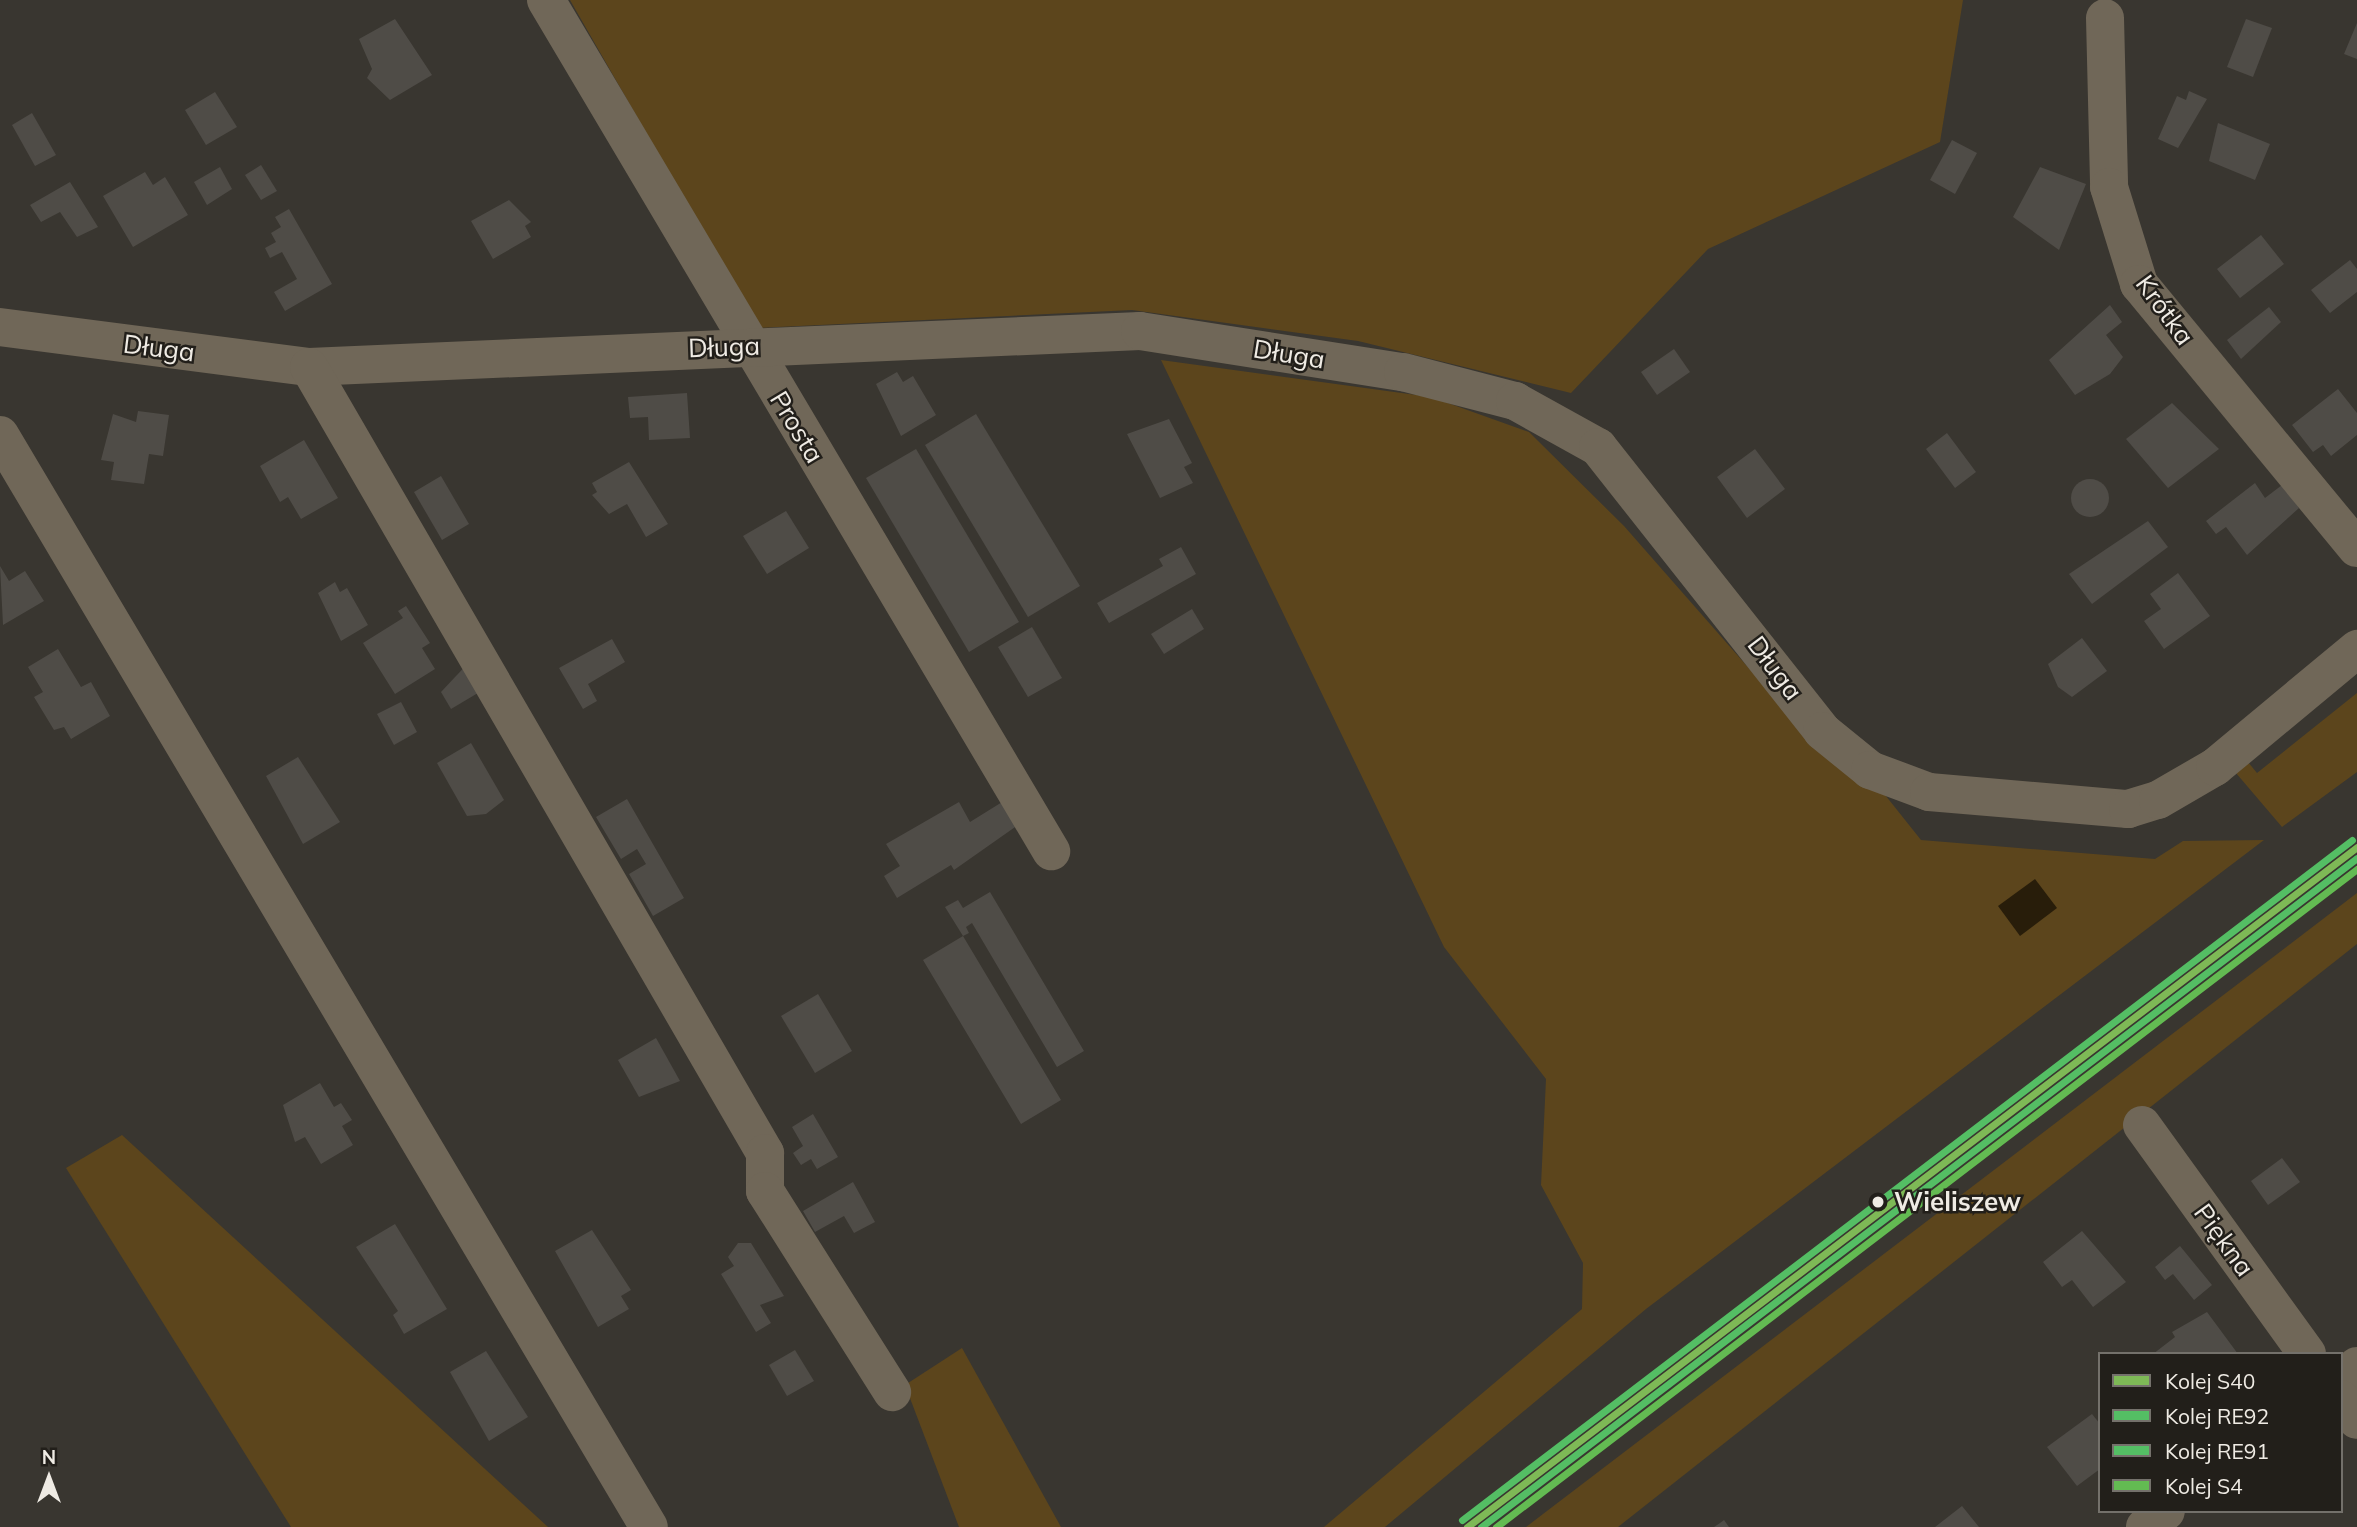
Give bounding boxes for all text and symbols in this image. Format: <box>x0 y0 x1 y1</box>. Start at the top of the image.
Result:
street label: Krótka <box>2129 269 2201 351</box>
street label: Długa <box>121 328 197 368</box>
street label: Długa <box>688 330 760 364</box>
street label: Długa <box>1251 333 1327 375</box>
street label: Prosta <box>763 385 831 469</box>
street label: Długa <box>1741 630 1809 706</box>
place label: Wieliszew <box>1894 1186 2021 1218</box>
marker: Wieliszew <box>1868 1192 1888 1212</box>
street label: Piękna <box>2187 1198 2261 1282</box>
legend <box>2098 1352 2343 1513</box>
text: Kolej S40 <box>2165 1368 2255 1394</box>
text: Kolej RE92 <box>2165 1403 2269 1429</box>
text: Kolej RE91 <box>2165 1438 2269 1464</box>
north arrow <box>14 1443 84 1513</box>
text: N <box>42 1445 56 1469</box>
text: Kolej S4 <box>2165 1473 2243 1499</box>

